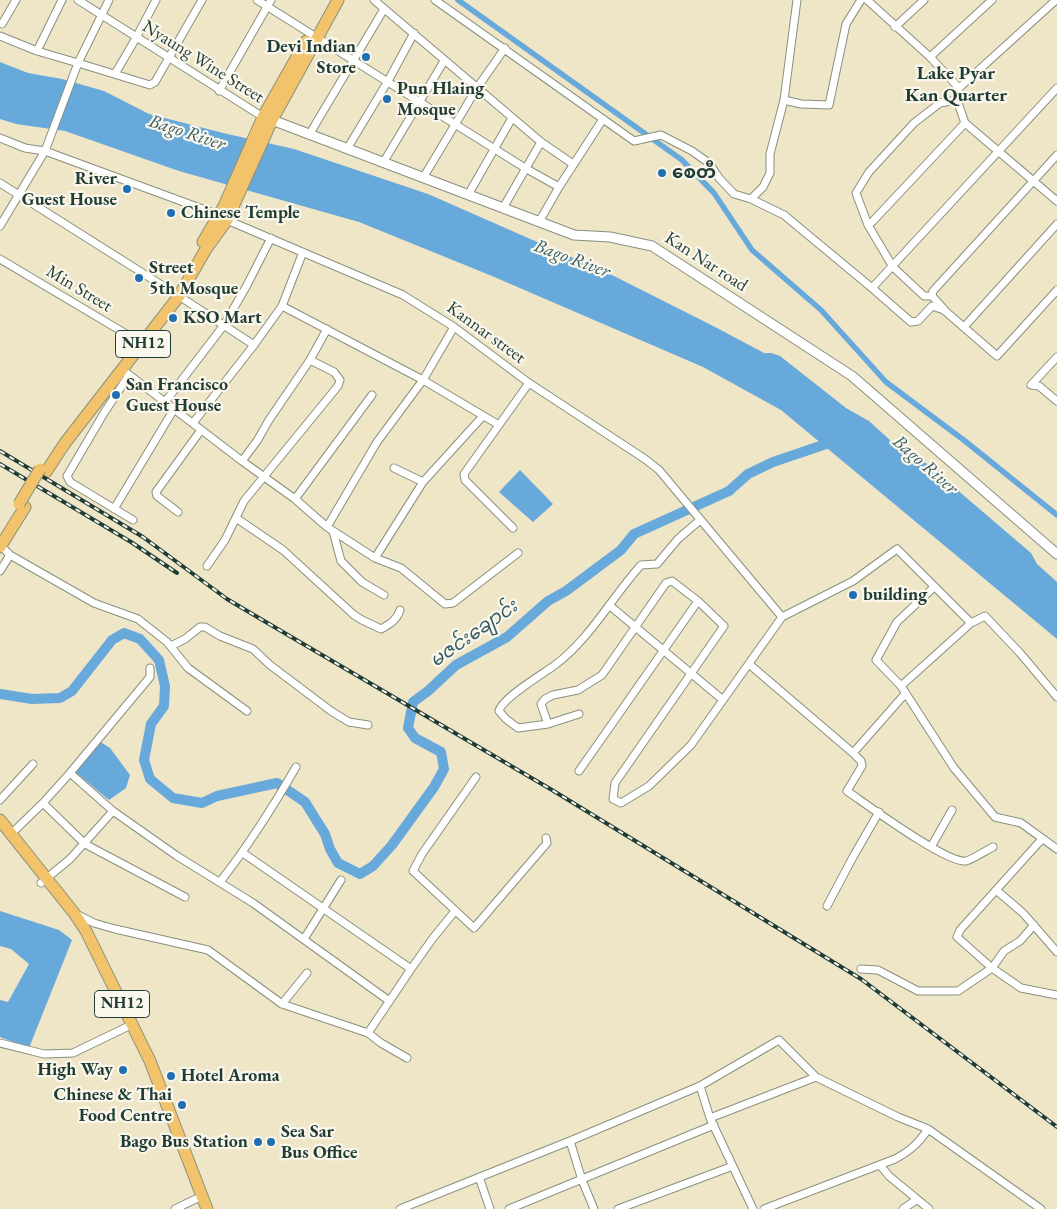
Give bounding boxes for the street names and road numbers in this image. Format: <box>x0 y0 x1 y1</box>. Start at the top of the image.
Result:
street label: Nyaung Wine Street <box>138 16 268 108</box>
street label: Kan Nar road <box>661 227 751 297</box>
street label: Min Street <box>42 261 116 317</box>
street label: Kannar street <box>442 297 530 369</box>
road number: NH12 <box>116 330 170 358</box>
road number: NH12 <box>94 991 150 1018</box>

